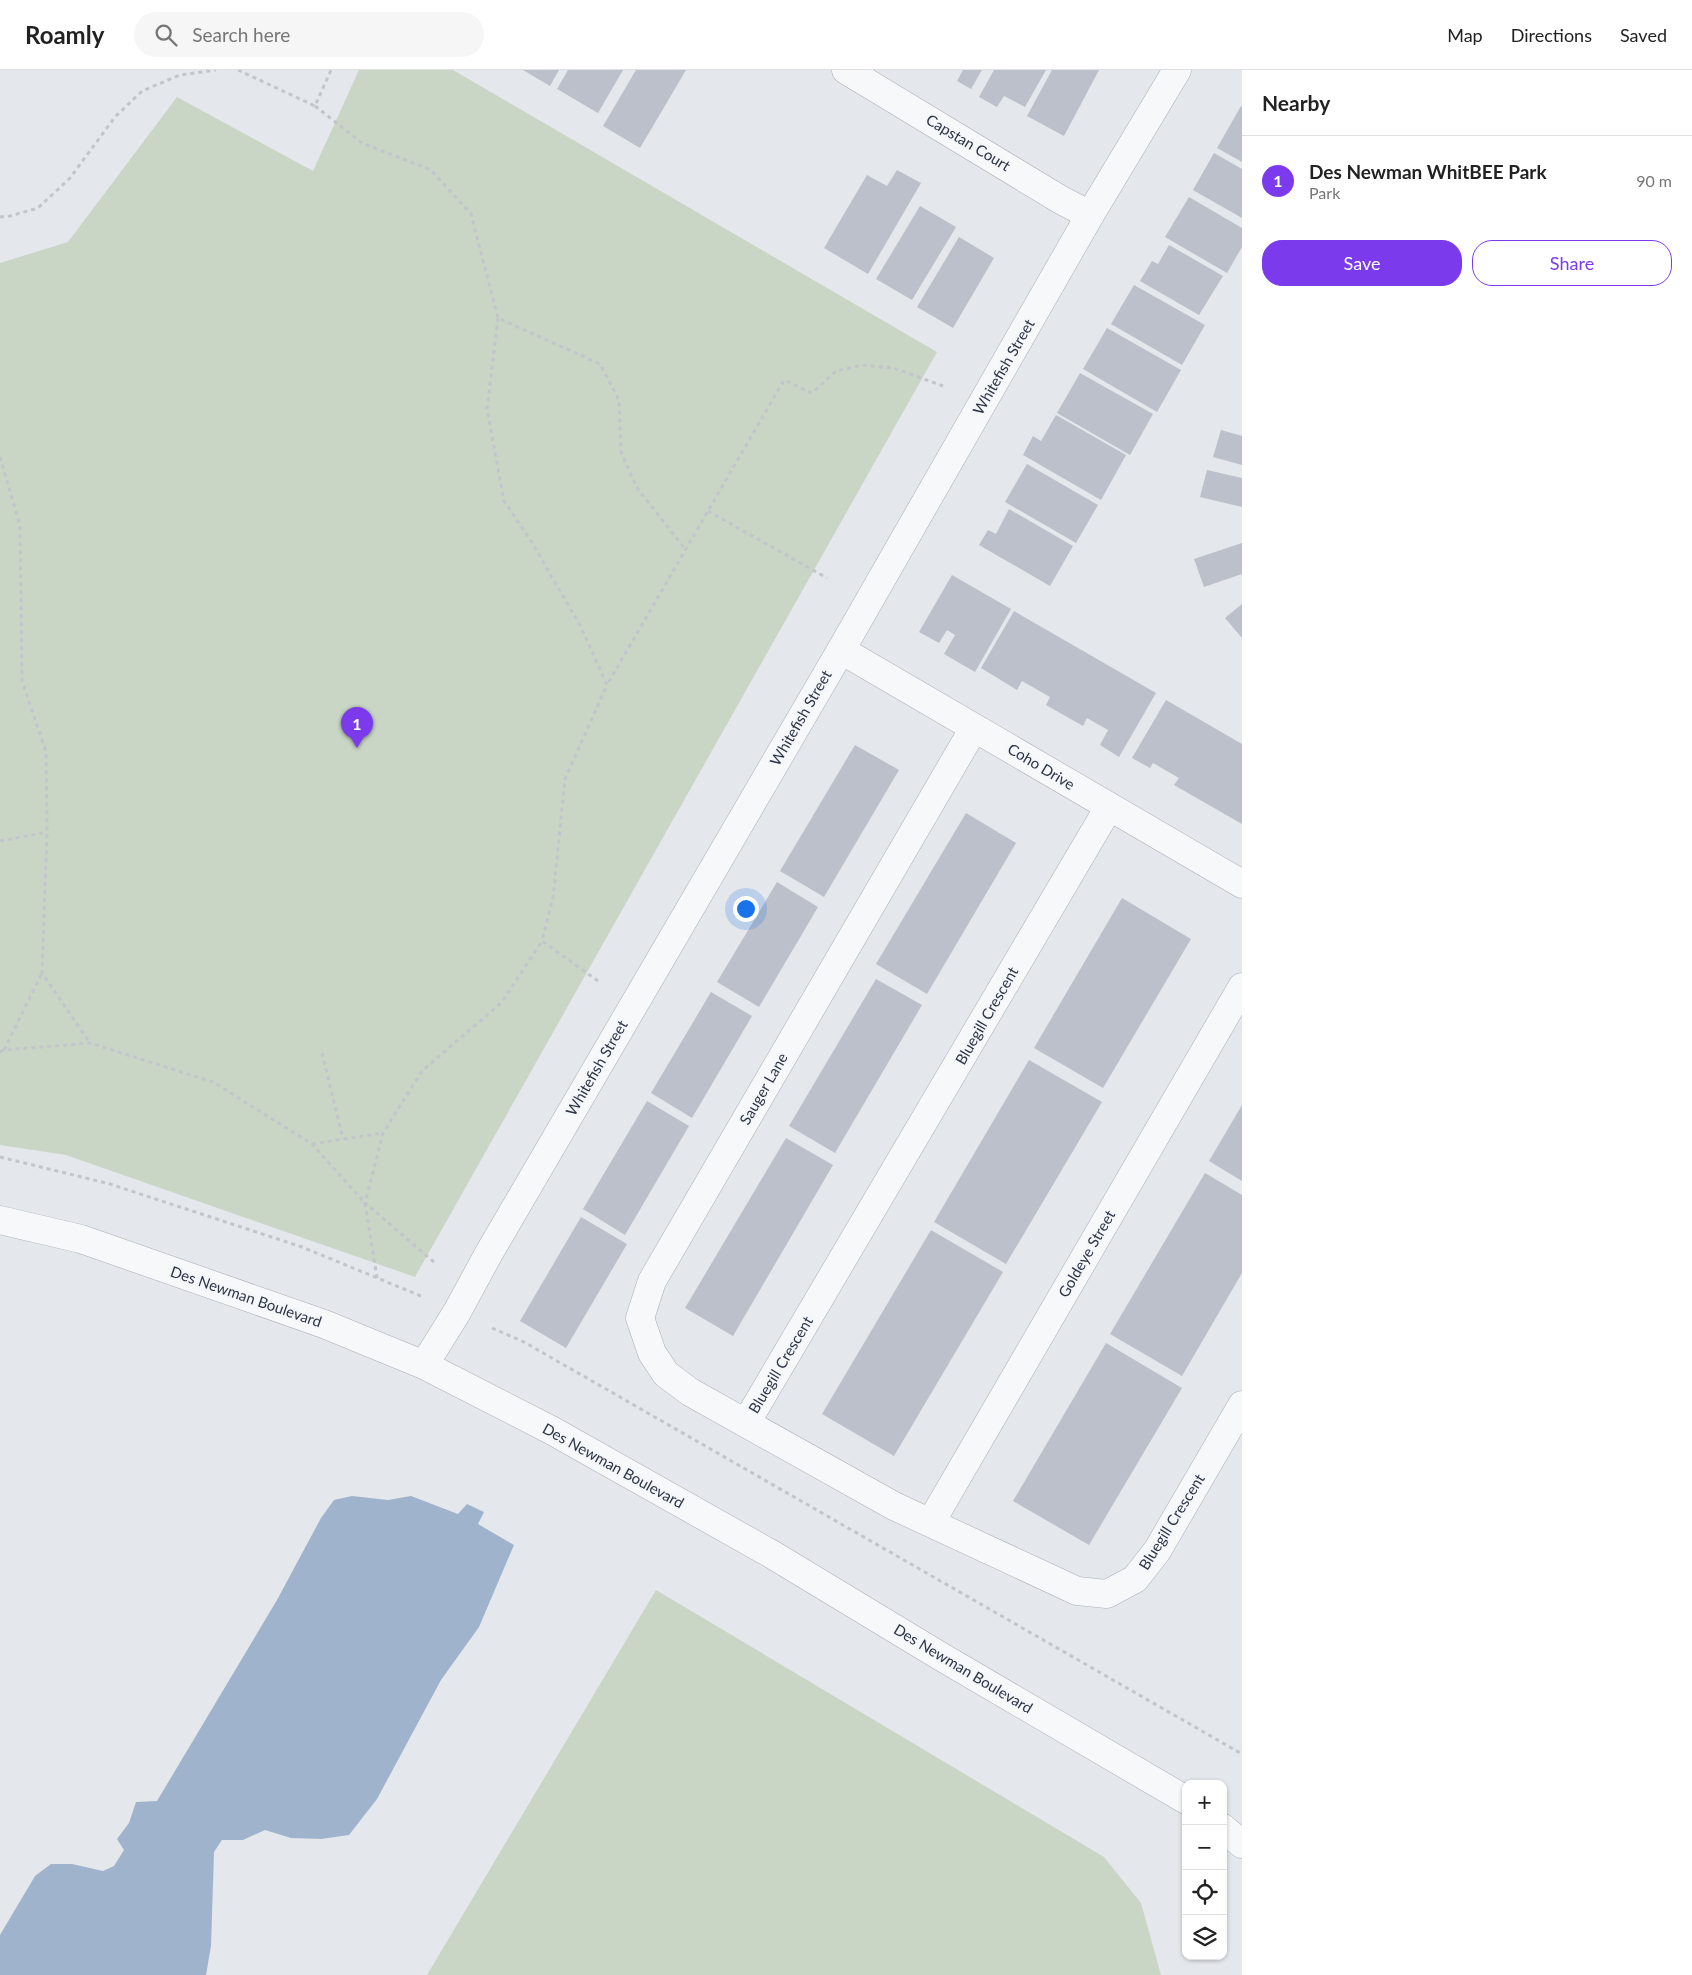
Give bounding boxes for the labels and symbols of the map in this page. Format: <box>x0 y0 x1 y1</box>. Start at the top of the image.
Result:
street label: Capstan Court <box>923 110 1014 175</box>
street label: Whitefish Street <box>968 315 1038 418</box>
street label: Whitefish Street <box>765 666 835 769</box>
pin: 1 <box>341 707 373 748</box>
street label: Coho Drive <box>1005 739 1078 793</box>
your location <box>733 896 759 922</box>
street label: Bluegill Crescent <box>951 963 1022 1068</box>
street label: Whitefish Street <box>561 1016 631 1119</box>
street label: Sauger Lane <box>735 1049 791 1128</box>
street label: Goldeye Street <box>1054 1206 1119 1300</box>
street label: Des Newman Boulevard <box>168 1262 324 1330</box>
street label: Bluegill Crescent <box>744 1312 816 1416</box>
street label: Des Newman Boulevard <box>540 1419 687 1511</box>
street label: Bluegill Crescent <box>1134 1470 1208 1573</box>
street label: Des Newman Boulevard <box>891 1620 1036 1717</box>

